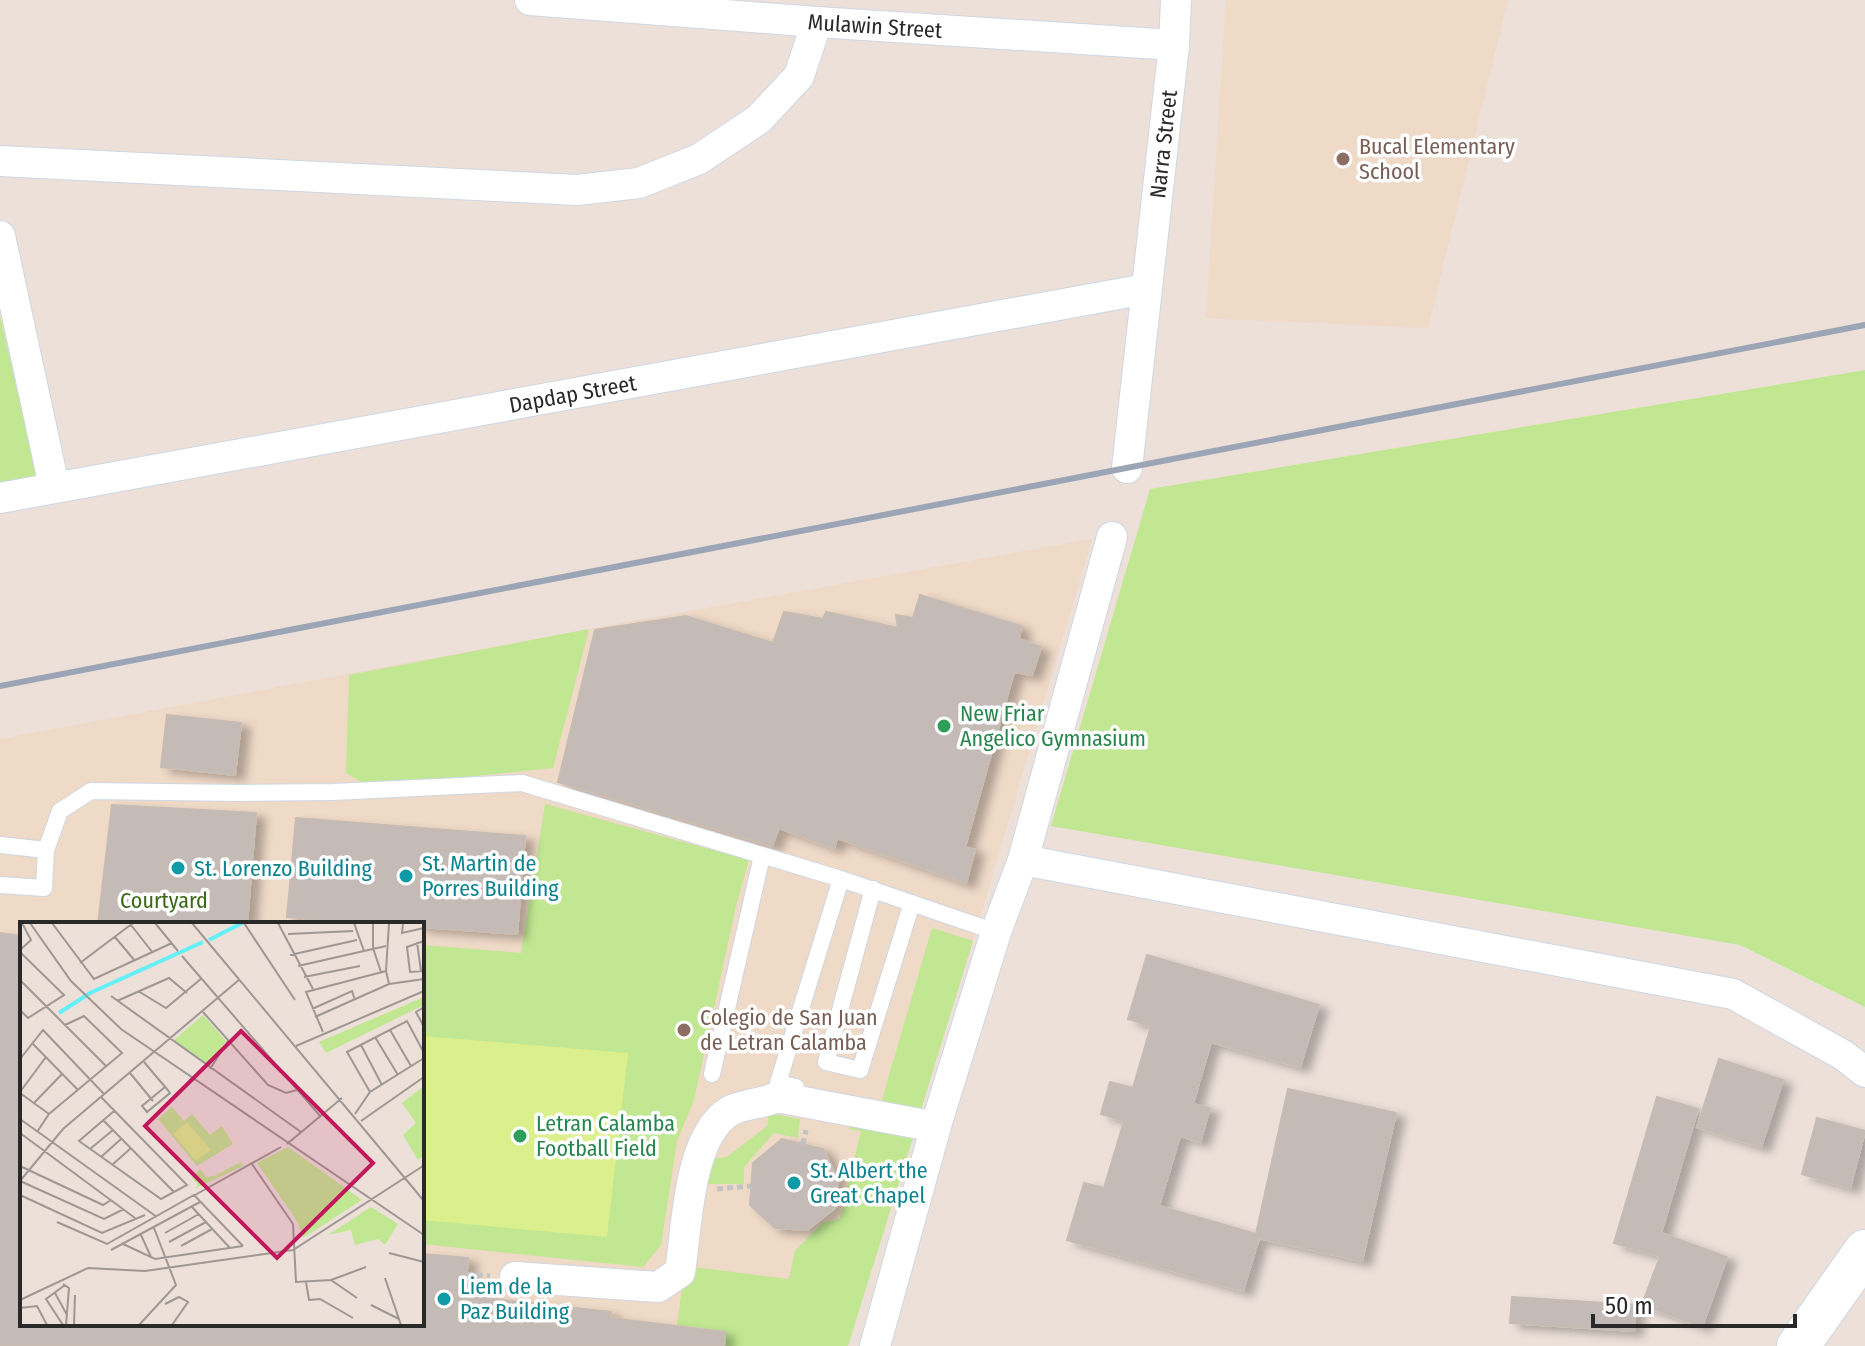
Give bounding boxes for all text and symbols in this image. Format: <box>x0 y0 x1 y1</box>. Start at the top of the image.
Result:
street label: Mulawin Street <box>807 8 944 44</box>
street label: Narra Street <box>1144 88 1183 200</box>
place label: Bucal Elementary School <box>1359 133 1515 185</box>
marker: Bucal Elementary School <box>1334 150 1352 168</box>
street label: Dapdap Street <box>507 369 639 419</box>
place label: New Friar Angelico Gymnasium <box>960 700 1146 752</box>
marker: New Friar Angelico Gymnasium <box>935 717 953 735</box>
place label: St. Martin de Porres Building <box>422 850 559 902</box>
place label: St. Lorenzo Building <box>194 855 372 882</box>
marker: St. Lorenzo Building <box>169 859 187 877</box>
marker: St. Martin de Porres Building <box>397 867 415 885</box>
park label: Courtyard <box>120 887 208 914</box>
inset map <box>20 922 424 1326</box>
place label: Colegio de San Juan de Letran Calamba <box>700 1004 878 1056</box>
marker: Colegio de San Juan de Letran Calamba <box>675 1021 693 1039</box>
place label: Letran Calamba Football Field <box>536 1110 675 1162</box>
marker: Letran Calamba Football Field <box>511 1127 529 1145</box>
place label: St. Albert the Great Chapel <box>810 1157 928 1209</box>
marker: St. Albert the Great Chapel <box>785 1174 803 1192</box>
place label: Liem de la Paz Building <box>460 1273 570 1325</box>
scale bar <box>1593 1278 1795 1328</box>
marker: Liem de la Paz Building <box>435 1290 453 1308</box>
text: 50 m <box>1605 1292 1653 1320</box>

